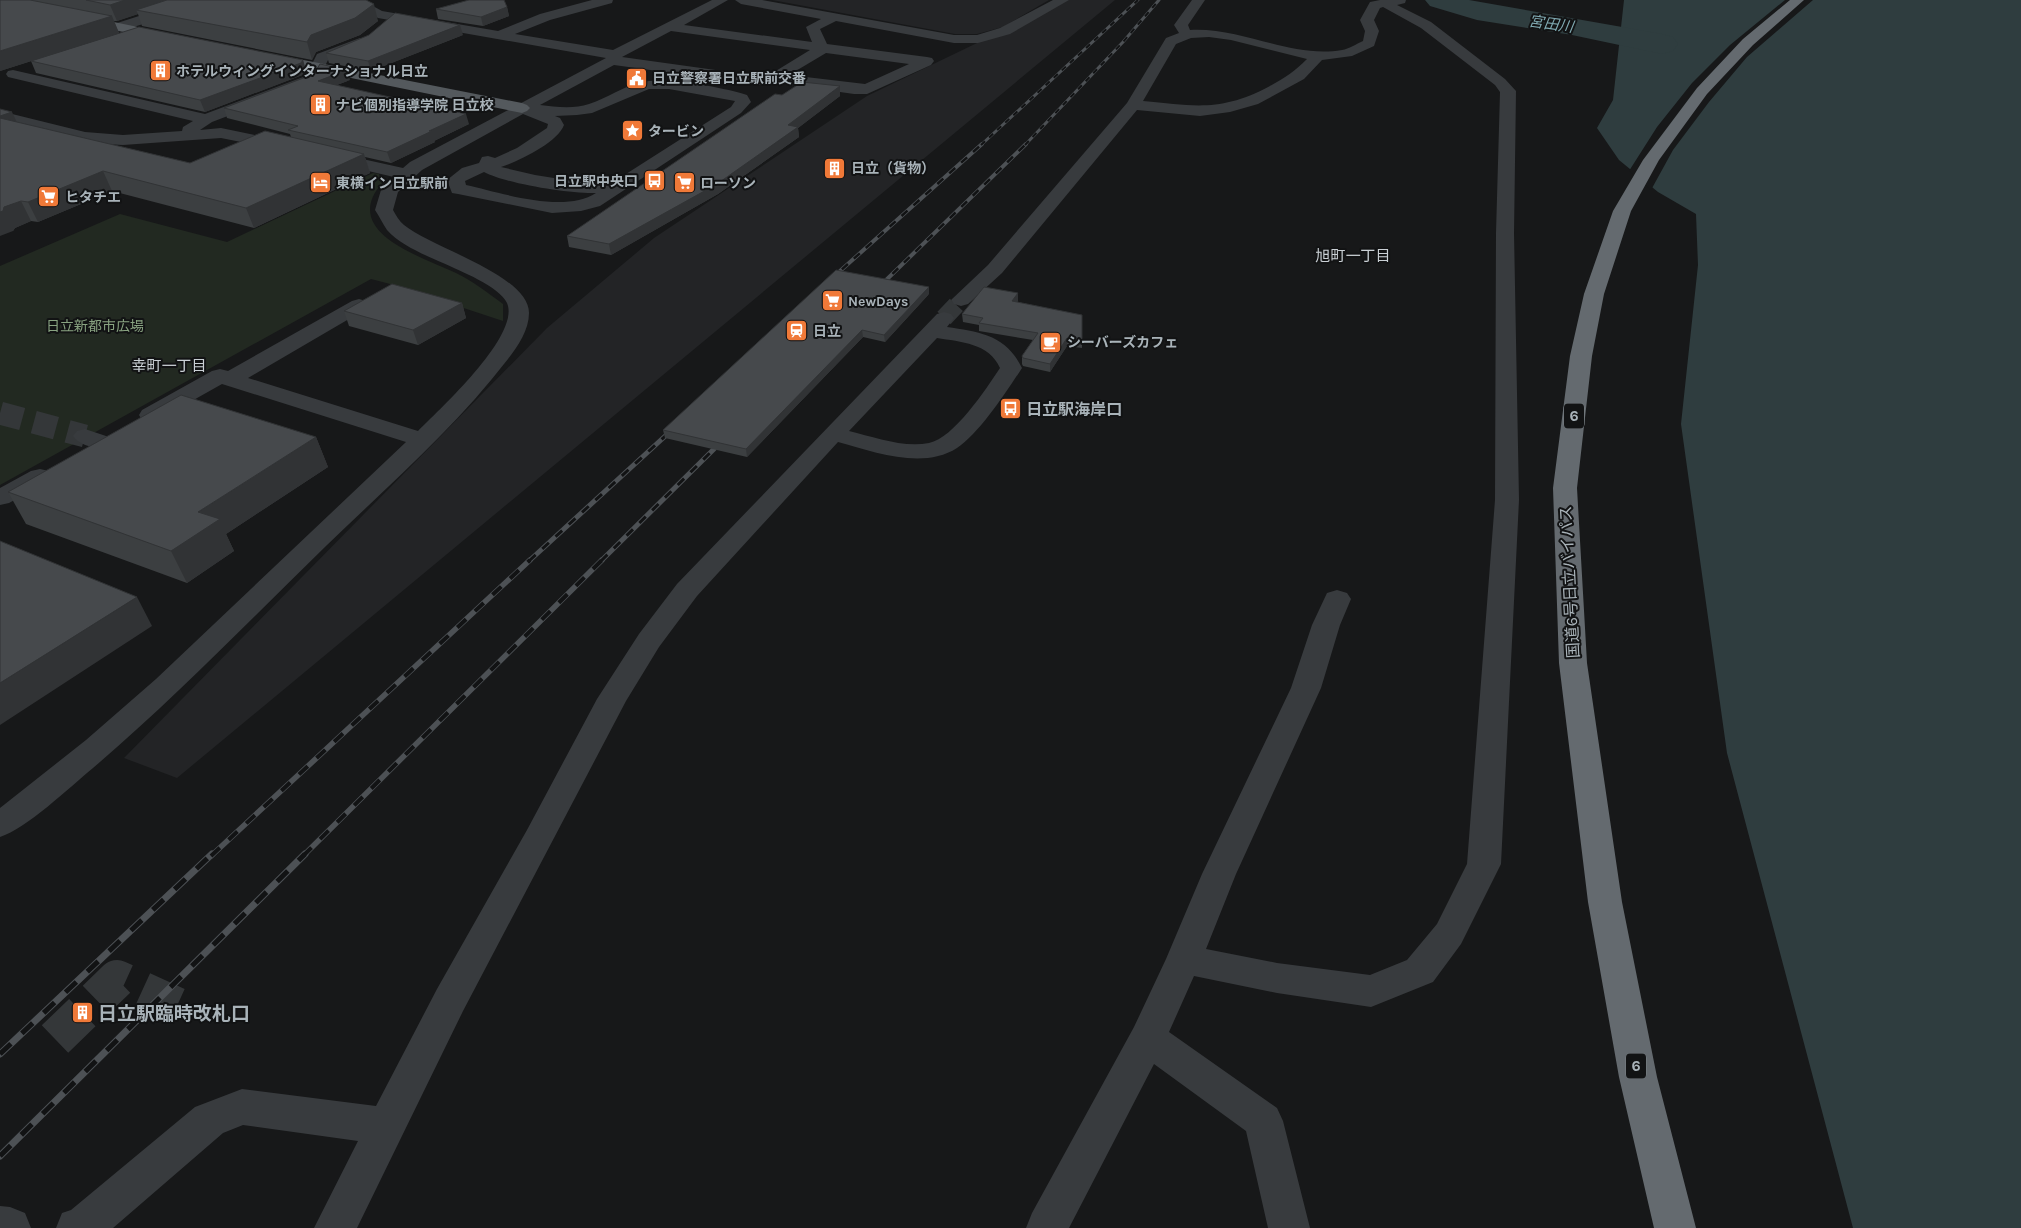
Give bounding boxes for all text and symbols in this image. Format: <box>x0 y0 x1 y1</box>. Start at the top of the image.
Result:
water label: 宮田川 <box>1527 12 1577 36</box>
building icon: ホテルウィングインターナショナル日立 <box>148 59 172 83</box>
place label: ホテルウィングインターナショナル日立 <box>176 63 428 80</box>
public building icon: 日立警察署日立駅前交番 <box>624 66 648 90</box>
place label: 日立警察署日立駅前交番 <box>652 70 806 87</box>
building icon: ナビ個別指導学院 日立校 <box>308 93 332 117</box>
place label: ナビ個別指導学院 日立校 <box>336 97 494 114</box>
place icon: タービン <box>620 119 644 143</box>
place label: タービン <box>648 123 704 140</box>
building icon: 日立（貨物） <box>823 156 847 180</box>
place label: 日立（貨物） <box>851 160 935 177</box>
bus stop icon: 日立駅中央口 <box>642 169 666 193</box>
hotel icon: 東横イン日立駅前 <box>308 171 332 195</box>
supermarket icon: ローソン <box>672 171 696 195</box>
place label: 日立駅中央口 <box>554 173 638 190</box>
place label: 東横イン日立駅前 <box>336 175 448 192</box>
place label: ローソン <box>700 175 756 192</box>
supermarket icon: ヒタチエ <box>37 185 61 209</box>
place label: ヒタチエ <box>65 189 121 206</box>
district label: 旭町一丁目 <box>1315 247 1391 265</box>
supermarket icon: NewDays <box>820 289 844 313</box>
place label: NewDays <box>848 293 908 310</box>
park label: 日立新都市広場 <box>46 318 144 335</box>
station icon: 日立 <box>785 319 809 343</box>
place label: 日立 <box>813 323 841 340</box>
cafe icon: シーバーズカフェ <box>1039 330 1063 354</box>
place label: シーバーズカフェ <box>1067 334 1178 351</box>
district label: 幸町一丁目 <box>131 357 207 375</box>
bus stop icon: 日立駅海岸口 <box>998 397 1022 421</box>
place label: 日立駅海岸口 <box>1026 400 1122 419</box>
road number: 6 <box>1564 404 1584 428</box>
street label: 国道6号日立バイパス <box>1556 505 1583 659</box>
building icon: 日立駅臨時改札口 <box>70 1001 94 1025</box>
place label: 日立駅臨時改札口 <box>98 1003 250 1025</box>
road number: 6 <box>1626 1054 1646 1078</box>

